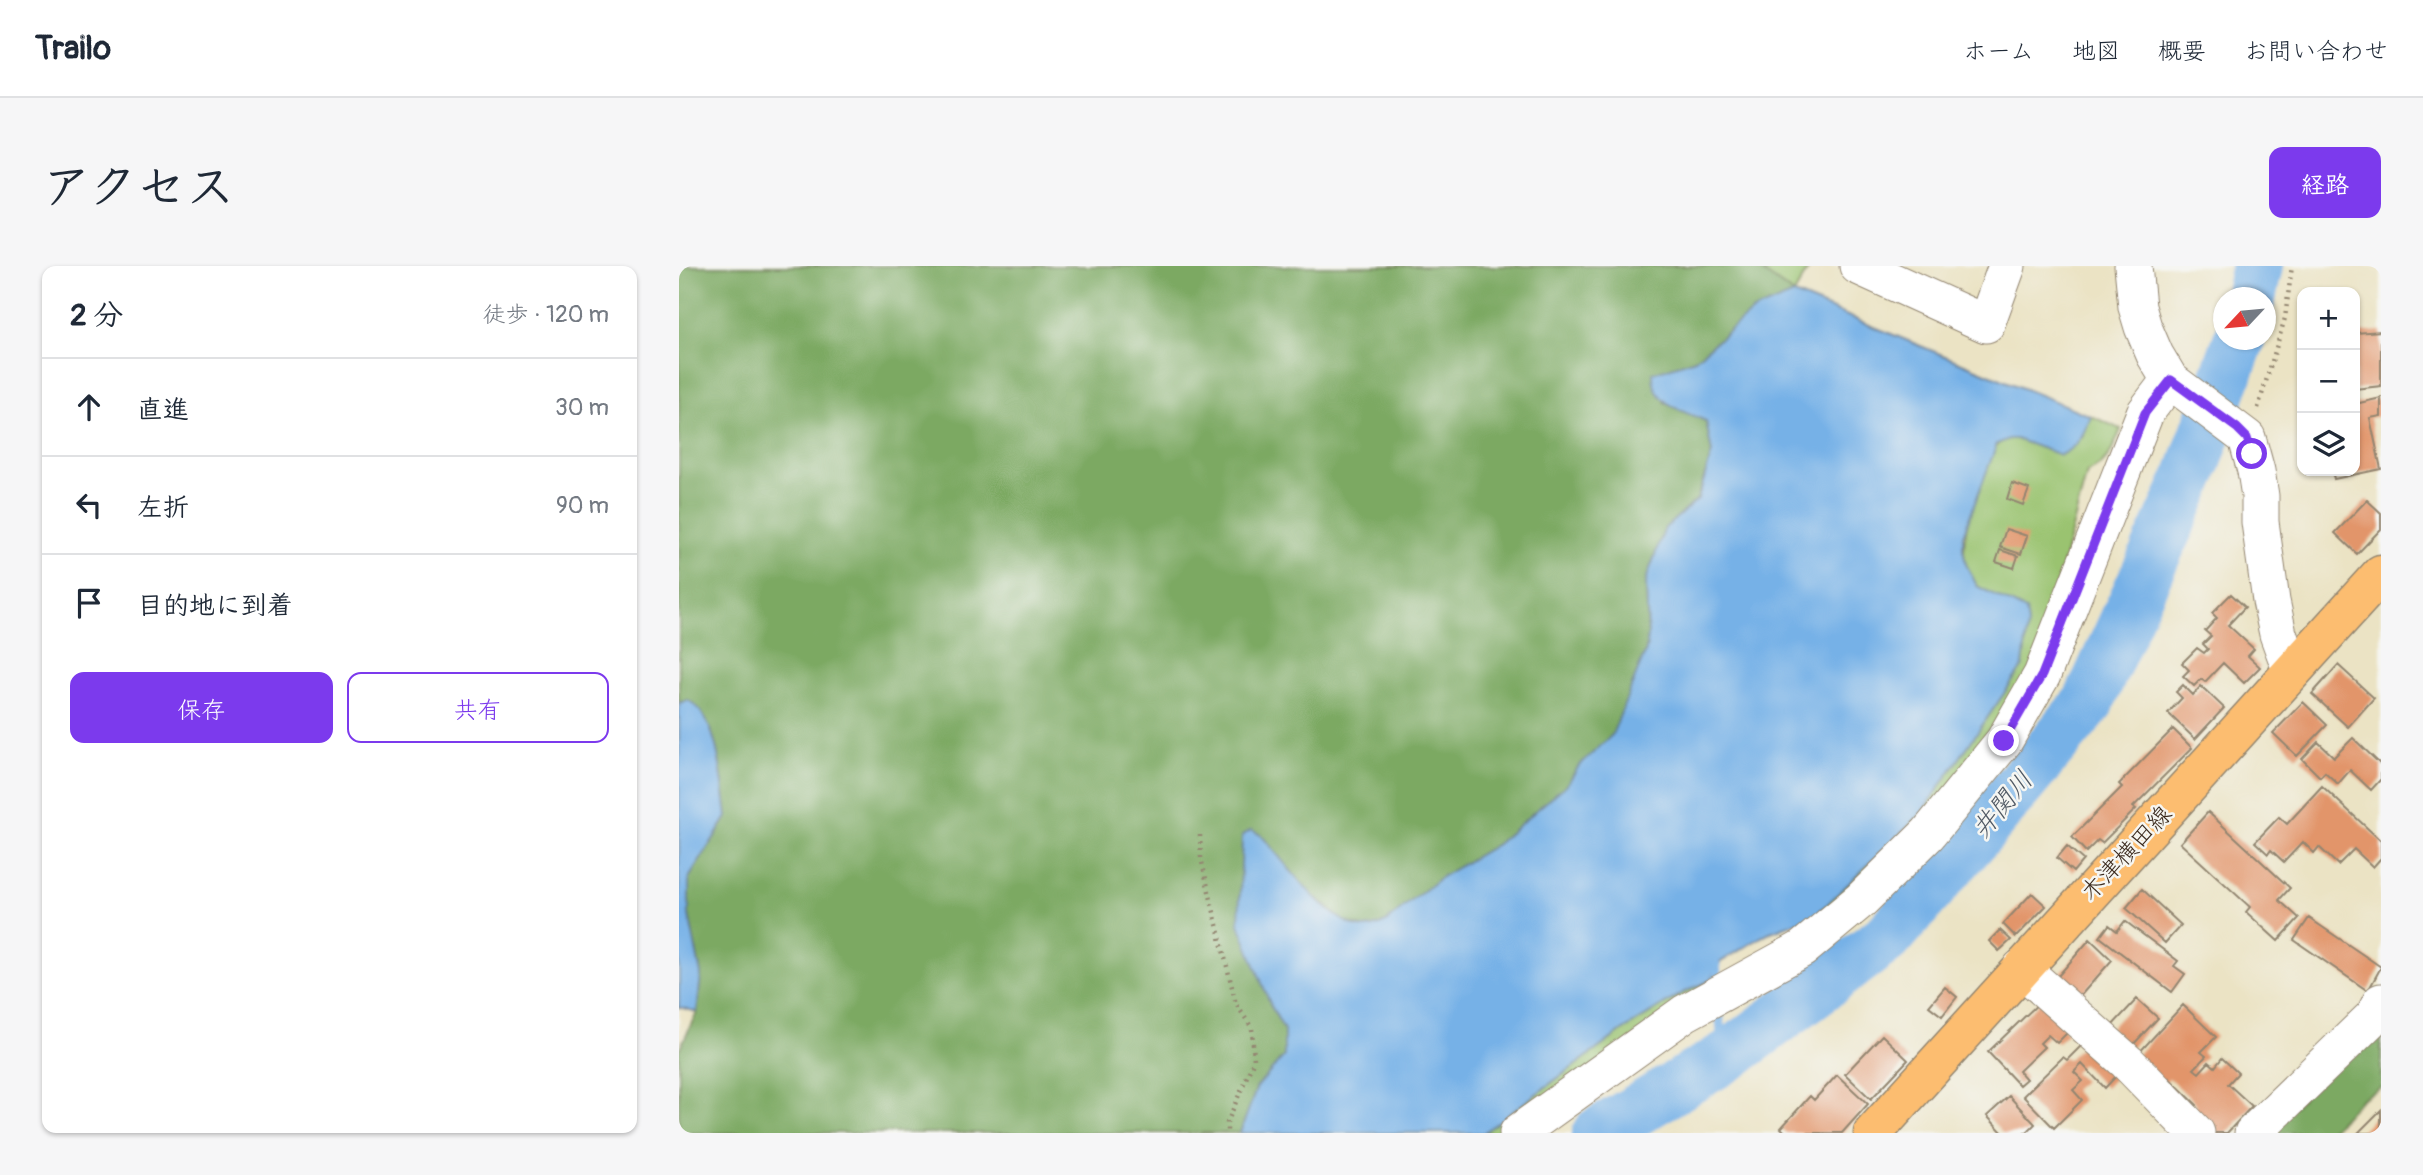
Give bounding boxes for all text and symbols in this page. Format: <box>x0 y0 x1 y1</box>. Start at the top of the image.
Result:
text: Trailo <box>35 28 111 69</box>
text: ホーム <box>1963 37 2034 66</box>
text: 地図 <box>2072 37 2120 66</box>
text: 概要 <box>2158 37 2206 66</box>
text: お問い合わせ <box>2244 37 2388 66</box>
button: 経路 <box>2269 147 2381 218</box>
text: アクセス <box>42 157 235 218</box>
north arrow <box>2213 287 2276 350</box>
map controls <box>2297 287 2360 476</box>
button: + <box>2297 287 2360 350</box>
text: 2 分 <box>70 297 123 334</box>
text: 徒歩 · 120 m <box>483 300 609 329</box>
button: − <box>2297 350 2360 413</box>
icon: ahead <box>70 388 108 426</box>
text: 30 m <box>555 393 609 422</box>
text: 直進 <box>137 394 189 426</box>
button: layers <box>2297 413 2360 476</box>
route start <box>2236 438 2267 469</box>
icon: left <box>70 486 108 524</box>
text: 90 m <box>556 491 609 520</box>
text: 左折 <box>137 492 189 524</box>
icon: arrive <box>70 584 108 622</box>
text: 目的地に到着 <box>137 590 293 622</box>
button: 保存 <box>70 672 333 743</box>
button: 共有 <box>347 672 609 743</box>
route end <box>1988 725 2019 756</box>
water label: 井関川 <box>1965 764 2040 845</box>
street label: 木津横田線 <box>2075 800 2178 907</box>

